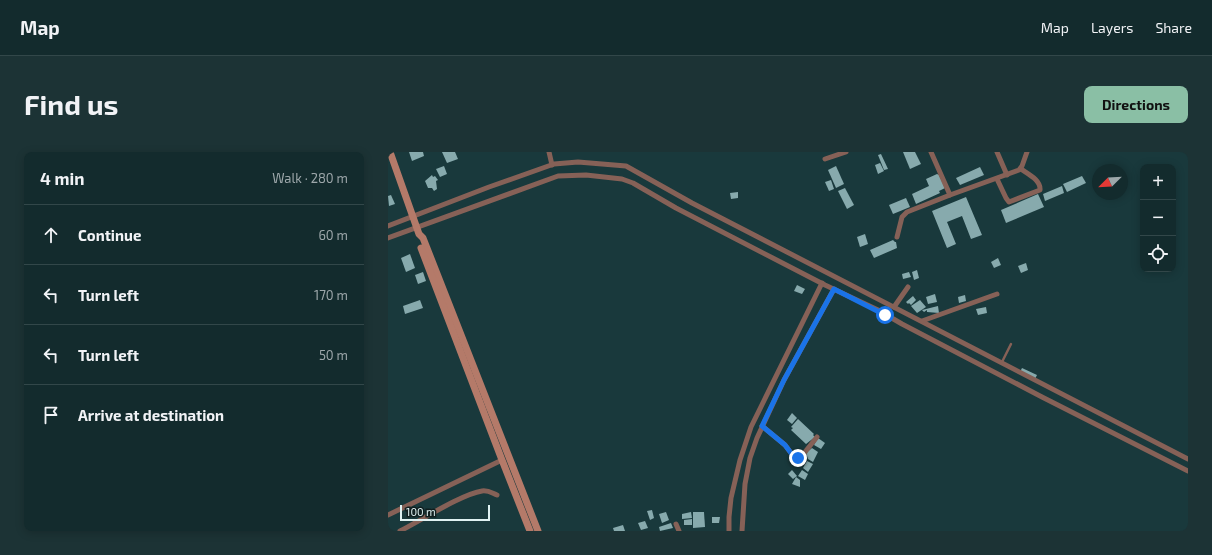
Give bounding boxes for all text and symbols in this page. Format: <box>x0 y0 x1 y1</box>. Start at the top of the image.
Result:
text: Map <box>20 16 60 39</box>
text: Map <box>1041 19 1069 36</box>
text: Layers <box>1091 19 1133 36</box>
text: Share <box>1155 19 1192 36</box>
button: Directions <box>1084 86 1188 123</box>
text: Find us <box>24 87 118 121</box>
north arrow <box>1092 164 1128 200</box>
map controls <box>1140 164 1176 272</box>
button: + <box>1140 164 1176 200</box>
text: 4 min <box>40 168 84 188</box>
text: Walk · 280 m <box>272 170 348 186</box>
button: − <box>1140 200 1176 236</box>
icon: ahead <box>40 224 62 246</box>
text: Continue <box>78 226 141 244</box>
text: 60 m <box>318 227 348 243</box>
button: locate <box>1140 236 1176 272</box>
icon: left <box>40 284 62 306</box>
text: Turn left <box>78 286 139 304</box>
text: 170 m <box>314 287 348 303</box>
route start <box>876 306 894 324</box>
icon: left <box>40 344 62 366</box>
text: Turn left <box>78 346 139 364</box>
text: 50 m <box>319 347 348 363</box>
icon: arrive <box>40 404 62 426</box>
text: Arrive at destination <box>78 406 224 424</box>
route end <box>789 449 807 467</box>
scale bar <box>400 503 490 522</box>
text: 100 m <box>406 505 436 518</box>

